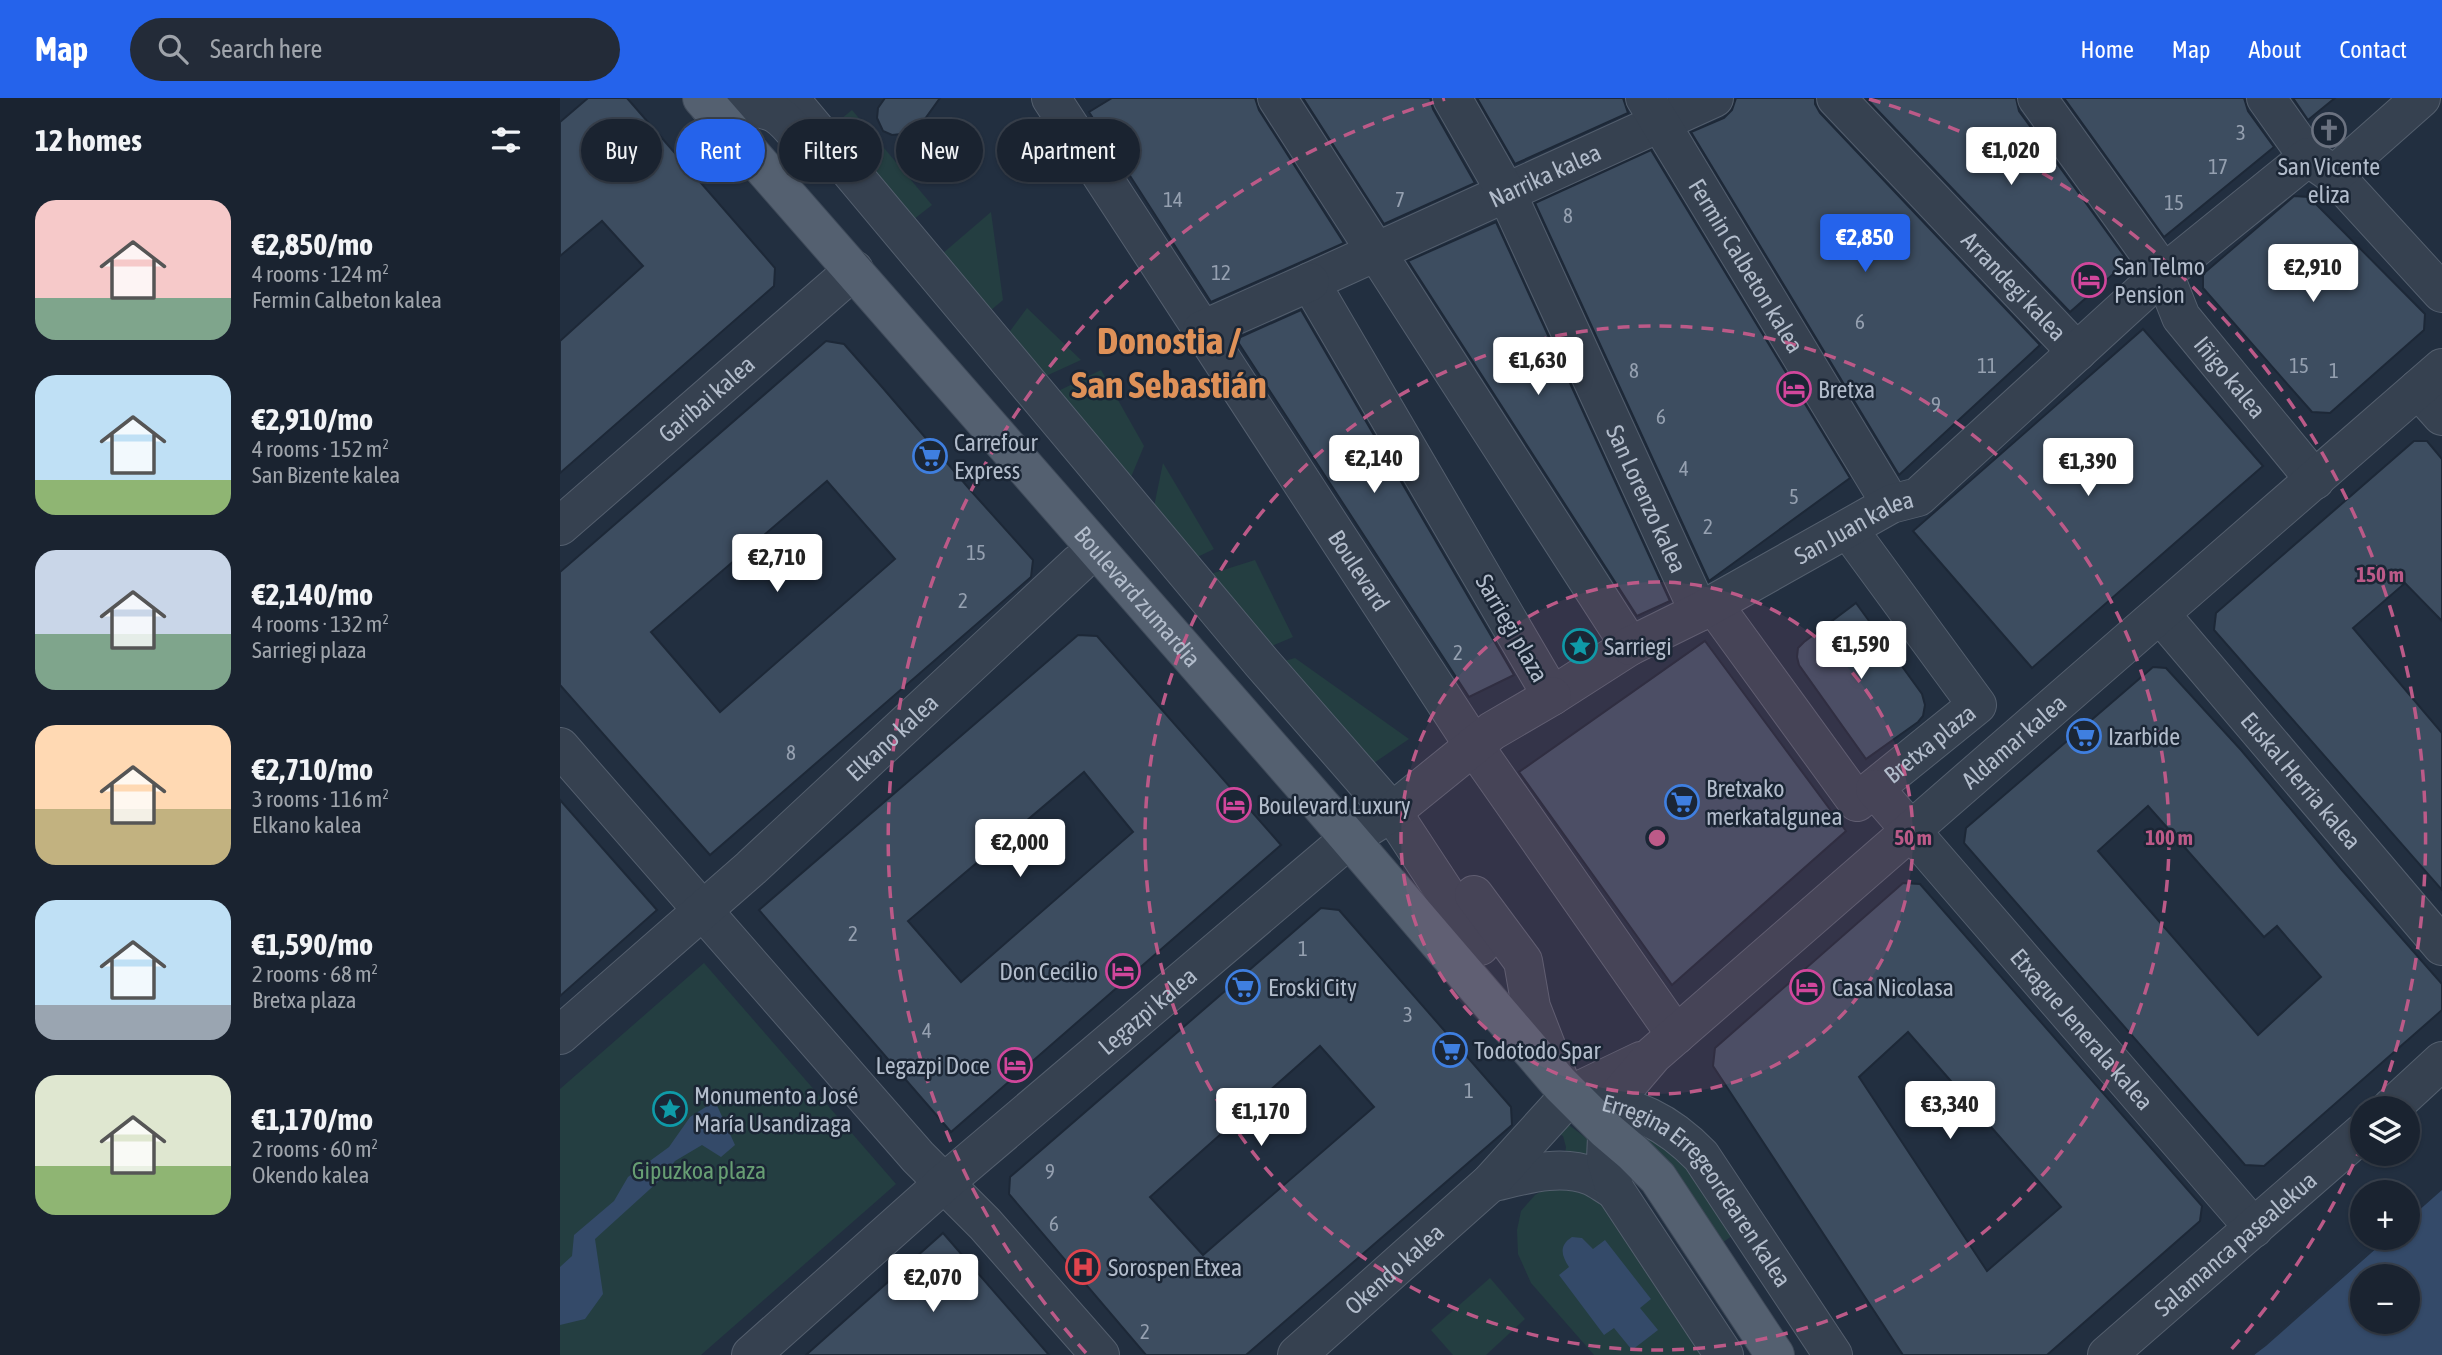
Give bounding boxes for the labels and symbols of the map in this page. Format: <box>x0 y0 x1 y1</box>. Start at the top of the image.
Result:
church icon: San Vicente eliza <box>2310 111 2348 149</box>
house number: 3 <box>2236 120 2246 144</box>
pin: €1,020 <box>1954 127 2068 187</box>
street label: Narrika kalea <box>1485 138 1605 212</box>
place label: San Vicente eliza <box>2278 153 2380 208</box>
house number: 17 <box>2208 154 2228 178</box>
street label: Fermin Calbeton kalea <box>1684 174 1810 357</box>
house number: 14 <box>1163 187 1183 211</box>
house number: 7 <box>1395 187 1405 211</box>
house number: 15 <box>2164 190 2184 214</box>
house number: 8 <box>1563 203 1573 227</box>
pin: €2,850 <box>1808 214 1922 274</box>
street label: Arrandegi kalea <box>1956 226 2072 346</box>
pin: €2,910 <box>2256 244 2370 304</box>
place label: San Telmo Pension <box>2114 253 2205 308</box>
house number: 12 <box>1211 260 1231 284</box>
hotel icon: San Telmo Pension <box>2070 261 2108 299</box>
house number: 6 <box>1855 309 1865 333</box>
district label: Donostia / San Sebastián <box>1071 319 1267 406</box>
street label: Iñigo kalea <box>2189 331 2272 423</box>
pin: €1,630 <box>1481 338 1595 397</box>
street label: Garibai kalea <box>653 350 760 447</box>
house number: 11 <box>1977 353 1997 377</box>
house number: 15 <box>2289 353 2309 377</box>
house number: 8 <box>1629 358 1639 382</box>
house number: 1 <box>2329 358 2339 382</box>
hotel icon: Bretxa <box>1775 370 1813 408</box>
place label: Bretxa <box>1818 376 1875 403</box>
house number: 9 <box>1931 392 1941 416</box>
house number: 6 <box>1656 404 1666 428</box>
street label: San Lorenzo kalea <box>1601 421 1693 577</box>
place label: Carrefour Express <box>954 429 1039 484</box>
pin: €2,140 <box>1317 436 1431 495</box>
supermarket icon: Carrefour Express <box>911 437 949 475</box>
pin: €1,390 <box>2031 438 2145 498</box>
house number: 4 <box>1679 456 1689 480</box>
house number: 5 <box>1789 484 1799 508</box>
street label: San Juan kalea <box>1789 485 1916 569</box>
house number: 2 <box>1703 514 1713 538</box>
street label: Boulevard zumardia <box>1069 521 1206 672</box>
street label: Boulevard <box>1323 525 1395 615</box>
pin: €2,710 <box>720 534 834 594</box>
house number: 15 <box>966 540 986 564</box>
text: 150 m <box>2356 562 2404 586</box>
street label: Sarriegi plaza <box>1470 569 1554 687</box>
house number: 2 <box>958 588 968 612</box>
pin: €1,590 <box>1804 622 1918 681</box>
place icon: Sarriegi <box>1561 627 1599 665</box>
place label: Sarriegi <box>1604 633 1672 660</box>
house number: 2 <box>1453 640 1463 664</box>
street label: Elkano kalea <box>841 688 943 786</box>
street label: Aldamar kalea <box>1956 688 2071 794</box>
street label: Bretxa plaza <box>1878 699 1980 788</box>
street label: Euskal Herria kalea <box>2236 707 2367 854</box>
supermarket icon: Izarbide <box>2065 717 2103 755</box>
place label: Izarbide <box>2108 723 2180 750</box>
house number: 8 <box>786 740 796 764</box>
place label: Bretxako merkatalgunea <box>1706 775 1843 830</box>
supermarket icon: Bretxako merkatalgunea <box>1663 783 1701 821</box>
hotel icon: Boulevard Luxury <box>1215 786 1253 824</box>
place label: Boulevard Luxury <box>1258 792 1411 819</box>
pin: €2,000 <box>963 820 1077 879</box>
text: 50 m <box>1894 825 1932 849</box>
text: 100 m <box>2145 825 2193 849</box>
centre of rings <box>1645 826 1669 850</box>
house number: 2 <box>848 921 858 945</box>
house number: 1 <box>1298 936 1308 960</box>
street label: Etxague Jenerala kalea <box>2005 943 2159 1115</box>
hotel icon: Don Cecilio <box>1104 952 1142 990</box>
place label: Don Cecilio <box>999 958 1098 985</box>
street label: Legazpi kalea <box>1093 961 1202 1060</box>
supermarket icon: Eroski City <box>1224 968 1262 1006</box>
hotel icon: Casa Nicolasa <box>1788 968 1826 1006</box>
place label: Eroski City <box>1268 974 1357 1001</box>
place label: Casa Nicolasa <box>1832 974 1954 1001</box>
house number: 3 <box>1403 1002 1413 1026</box>
house number: 4 <box>922 1018 932 1042</box>
supermarket icon: Todotodo Spar <box>1431 1031 1469 1069</box>
place label: Todotodo Spar <box>1474 1037 1602 1064</box>
hotel icon: Legazpi Doce <box>996 1046 1034 1084</box>
place label: Legazpi Doce <box>875 1052 990 1079</box>
house number: 1 <box>1464 1078 1474 1102</box>
place label: Monumento a José María Usandizaga <box>694 1082 858 1137</box>
pin: €3,340 <box>1893 1082 2007 1141</box>
pin: €1,170 <box>1204 1088 1318 1148</box>
street label: Erregina Erregeordearen kalea <box>1599 1089 1797 1292</box>
place icon: Monumento a José María Usandizaga <box>651 1090 689 1128</box>
park label: Gipuzkoa plaza <box>632 1157 766 1184</box>
house number: 9 <box>1045 1159 1055 1183</box>
street label: Salamanca pasealekua <box>2149 1166 2322 1321</box>
house number: 6 <box>1049 1211 1059 1235</box>
street label: Okendo kalea <box>1339 1218 1449 1319</box>
hospital icon: Sorospen Etxea <box>1064 1248 1102 1286</box>
pin: €2,070 <box>876 1254 990 1314</box>
place label: Sorospen Etxea <box>1108 1254 1242 1281</box>
house number: 2 <box>1140 1319 1150 1343</box>

